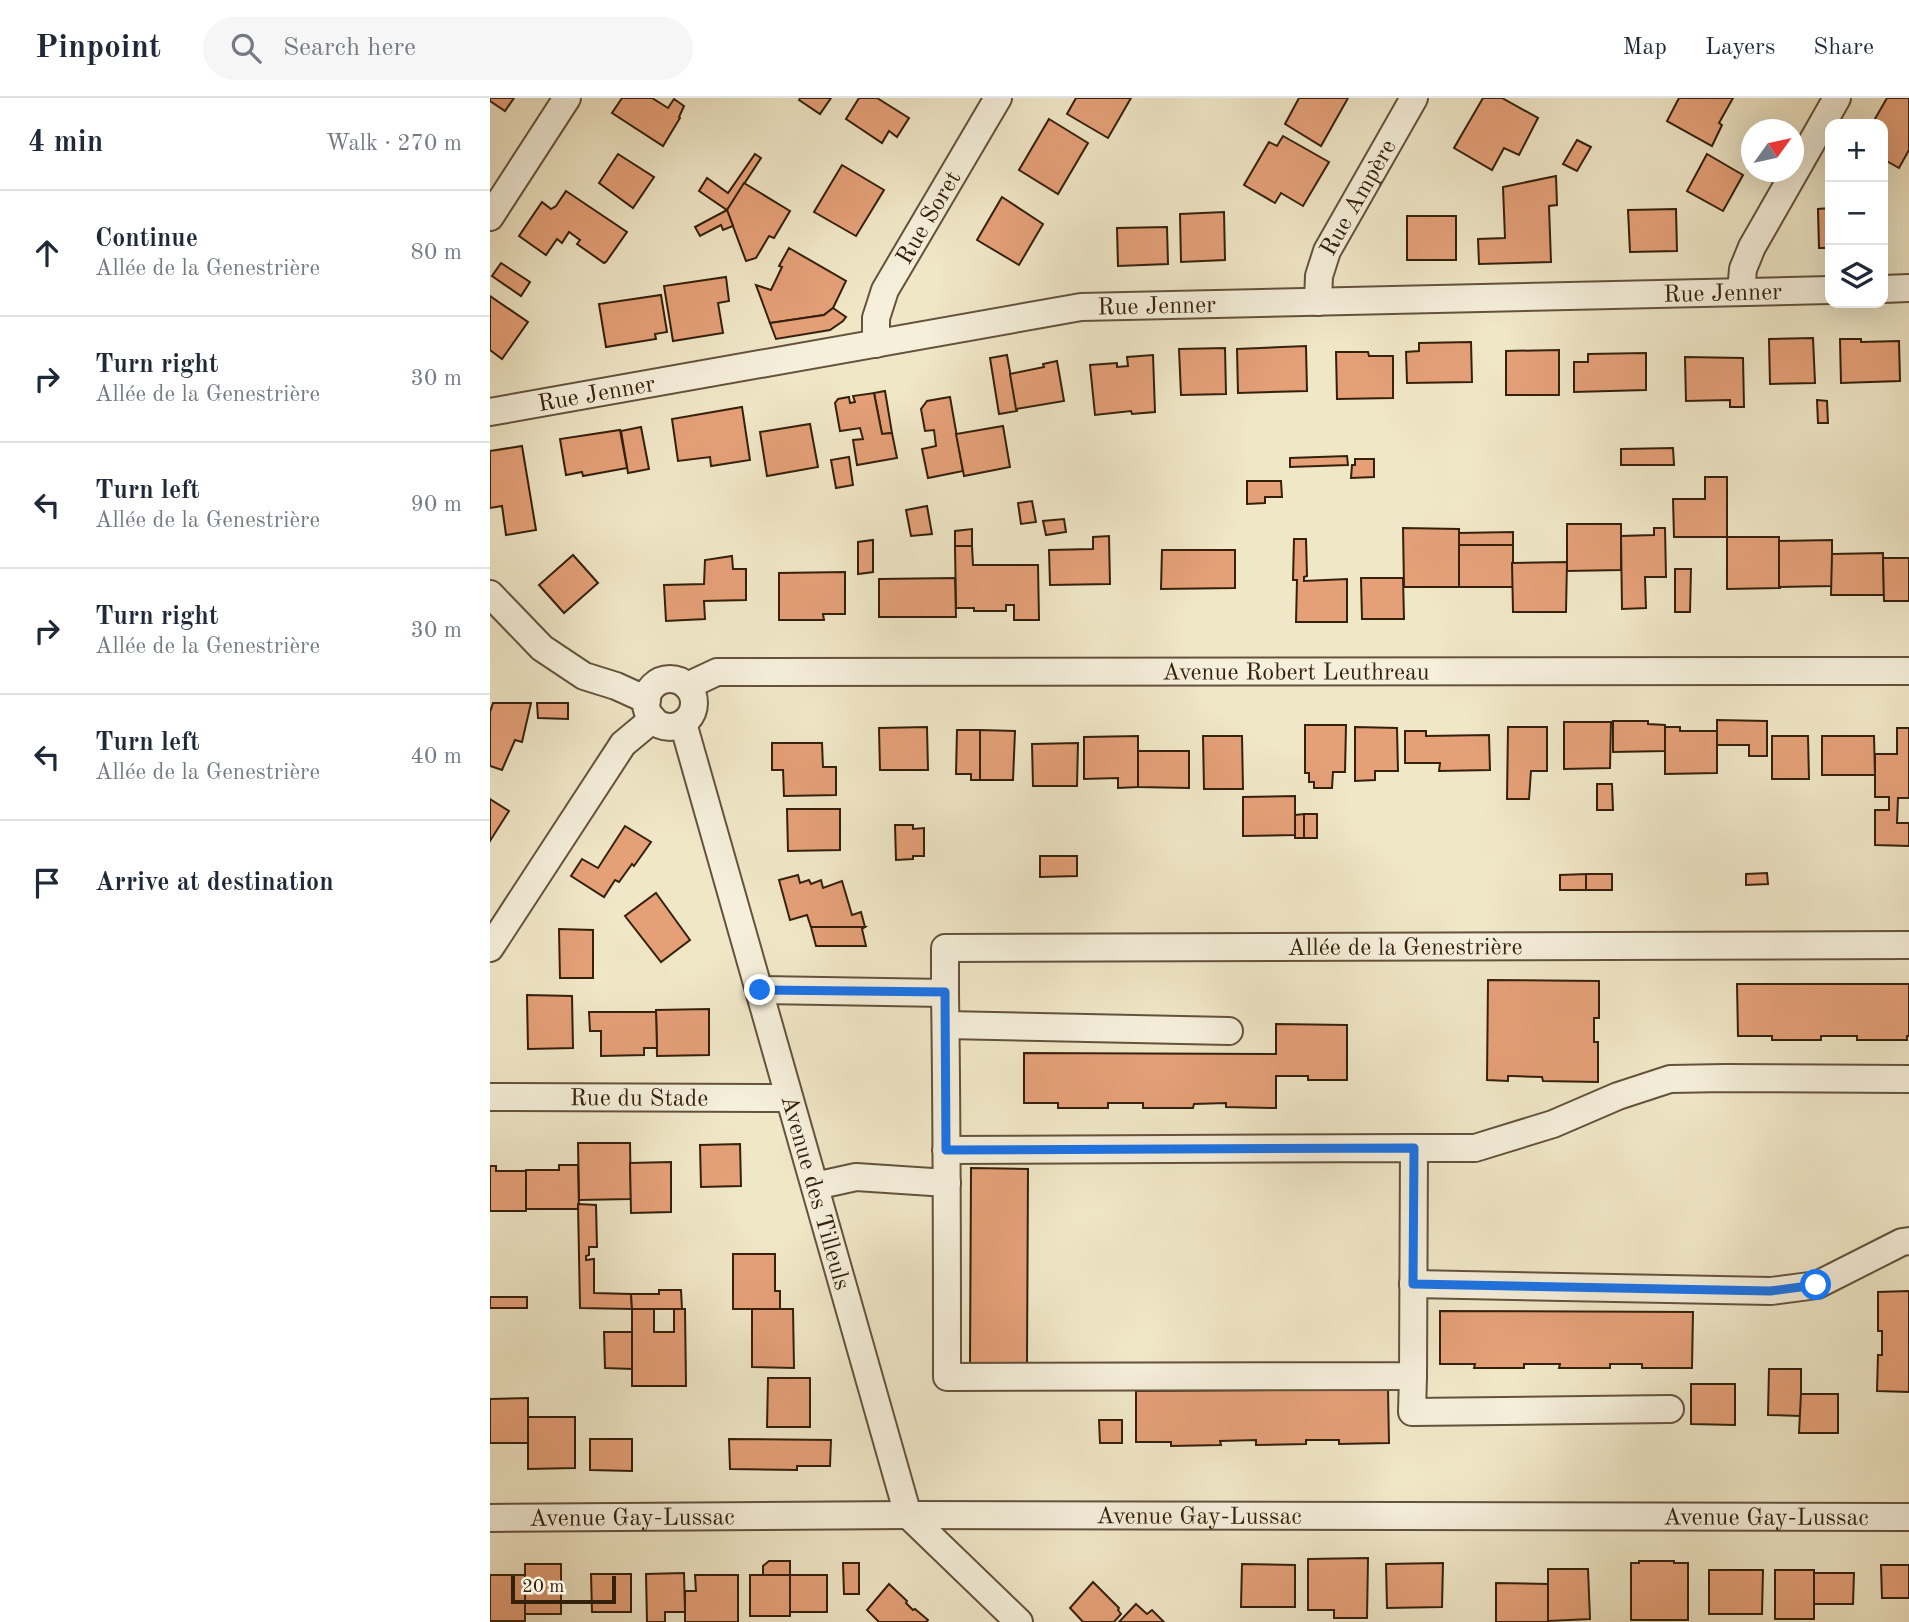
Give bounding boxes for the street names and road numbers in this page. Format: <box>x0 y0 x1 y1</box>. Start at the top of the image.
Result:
street label: Rue Ampère <box>1317 136 1402 261</box>
street label: Rue Soret <box>893 167 966 269</box>
street label: Rue Jenner <box>1663 281 1782 308</box>
street label: Rue Jenner <box>1097 294 1217 321</box>
street label: Rue Jenner <box>536 373 657 417</box>
street label: Avenue Robert Leuthreau <box>1162 661 1430 686</box>
street label: Allée de la Genestrière <box>1287 936 1523 961</box>
street label: Rue du Stade <box>570 1087 708 1112</box>
street label: Avenue des Tilleuls <box>775 1093 853 1293</box>
street label: Avenue Gay-Lussac <box>1096 1505 1302 1530</box>
street label: Avenue Gay-Lussac <box>529 1506 735 1532</box>
street label: Avenue Gay-Lussac <box>1663 1507 1869 1531</box>

